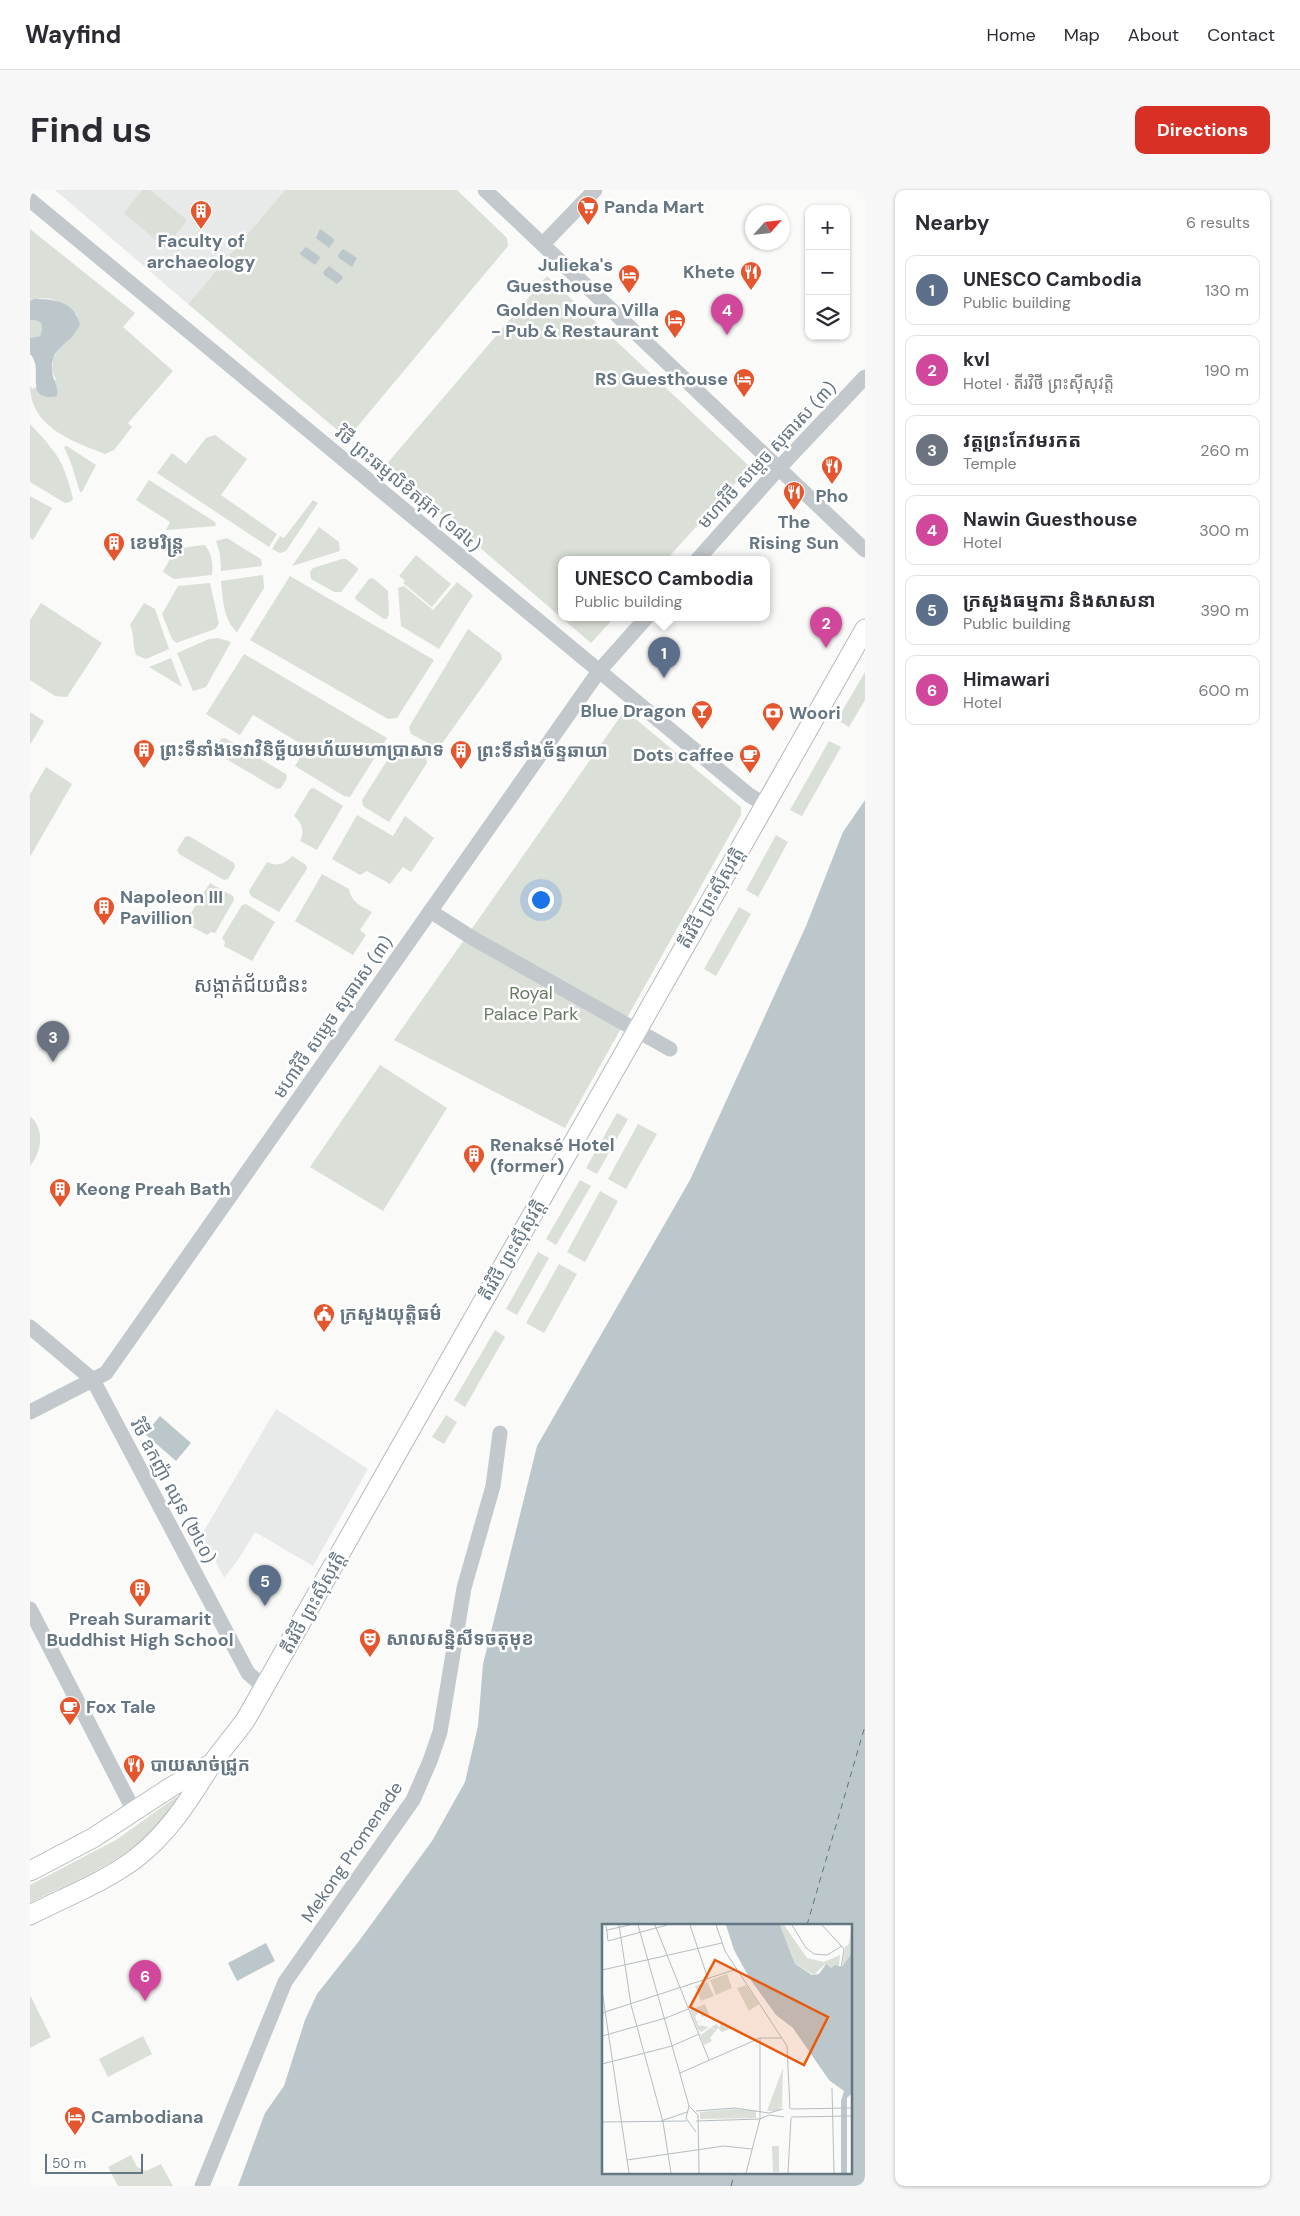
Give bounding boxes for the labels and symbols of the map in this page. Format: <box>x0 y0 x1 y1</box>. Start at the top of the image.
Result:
supermarket icon: Panda Mart <box>576 195 600 226</box>
place label: Panda Mart <box>604 195 704 219</box>
building icon: Faculty of archaeology <box>189 199 213 230</box>
north arrow <box>745 205 790 250</box>
place label: Faculty of archaeology <box>147 229 256 274</box>
place label: Julieka's Guesthouse <box>506 253 613 298</box>
place label: Khete <box>683 260 735 284</box>
restaurant icon: Khete <box>739 260 763 291</box>
hotel icon: Julieka's Guesthouse <box>617 263 641 294</box>
pin: 4 <box>711 294 743 335</box>
place label: Golden Noura Villa - Pub & Restaurant <box>491 298 659 343</box>
hotel icon: Golden Noura Villa - Pub & Restaurant <box>663 308 687 339</box>
place label: RS Guesthouse <box>595 367 728 391</box>
hotel icon: RS Guesthouse <box>732 367 756 398</box>
street label: មហាវិថី សម្តេច សុធារស (៣) <box>692 376 842 534</box>
street label: វិថី ព្រះធម្មលិខិតអ៊ុក (១៨៤) <box>329 420 486 558</box>
restaurant icon: Pho <box>820 454 844 485</box>
restaurant icon: The Rising Sun <box>782 480 806 511</box>
place label: Pho <box>815 484 849 508</box>
place label: The Rising Sun <box>749 510 839 555</box>
building icon: ខេមរិន្រ្ត <box>102 531 126 562</box>
place label: ខេមរិន្រ្ត <box>130 531 184 557</box>
pin: 2 <box>810 607 842 648</box>
pin: 1 <box>648 637 680 678</box>
place label: Blue Dragon <box>580 699 686 723</box>
bar icon: Blue Dragon <box>690 699 714 730</box>
bank icon: Woori <box>761 701 785 732</box>
place label: Woori <box>789 701 841 725</box>
building icon: ព្រះទីនាំងទេវាវិនិច្ឆ័យមហ័យមហាប្រាសាទ <box>132 738 156 769</box>
place label: ព្រះទីនាំងទេវាវិនិច្ឆ័យមហ័យមហាប្រាសាទ <box>160 738 444 762</box>
building icon: ព្រះទីនាំងច័ន្ទឆាយា <box>449 739 473 770</box>
place label: ព្រះទីនាំងច័ន្ទឆាយា <box>477 739 608 763</box>
place label: Dots caffee <box>633 743 734 767</box>
cafe icon: Dots caffee <box>738 743 762 774</box>
street label: តីរវិថី ព្រះស៊ីសុវត្តិ <box>672 843 750 953</box>
place label: Napoleon III Pavillion <box>120 885 223 930</box>
your location <box>528 887 554 913</box>
building icon: Napoleon III Pavillion <box>92 895 116 926</box>
street label: មហាវិថី សម្តេច សុធារស (៣) <box>268 931 399 1103</box>
district label: សង្កាត់ជ័យជំនះ <box>194 972 308 998</box>
park label: Royal Palace Park <box>484 981 578 1026</box>
pin: 3 <box>37 1021 69 1062</box>
place label: Renaksé Hotel (former) <box>490 1133 615 1178</box>
building icon: Renaksé Hotel (former) <box>462 1143 486 1174</box>
building icon: Keong Preah Bath <box>48 1177 72 1208</box>
place label: Keong Preah Bath <box>76 1177 231 1201</box>
street label: តីរវិថី ព្រះស៊ីសុវត្តិ <box>473 1195 551 1305</box>
public building icon: ក្រសួងយុត្ដិធម៌ <box>312 1302 336 1333</box>
place label: ក្រសួងយុត្ដិធម៌ <box>340 1302 442 1326</box>
street label: វិថី ឧកញ៉ា ឈុន (២៤០) <box>124 1414 221 1568</box>
street label: តីរវិថី ព្រះស៊ីសុវត្តិ <box>275 1548 351 1658</box>
pin: 5 <box>249 1565 281 1606</box>
building icon: Preah Suramarit Buddhist High School <box>128 1577 152 1608</box>
place label: Preah Suramarit Buddhist High School <box>46 1607 234 1652</box>
theatre icon: សាលសន្និសីទចតុមុខ <box>358 1627 382 1658</box>
place label: សាលសន្និសីទចតុមុខ <box>386 1627 534 1651</box>
cafe icon: Fox Tale <box>58 1695 82 1726</box>
place label: Fox Tale <box>86 1695 156 1719</box>
restaurant icon: បាយសាច់ជ្រូក <box>122 1753 146 1784</box>
place label: បាយសាច់ជ្រូក <box>150 1753 250 1777</box>
street label: Mekong Promenade <box>296 1777 408 1927</box>
inset map <box>602 1924 852 2174</box>
pin: 6 <box>129 1960 161 2001</box>
hotel icon: Cambodiana <box>63 2105 87 2136</box>
place label: Cambodiana <box>91 2105 203 2129</box>
scale bar <box>45 2151 142 2174</box>

